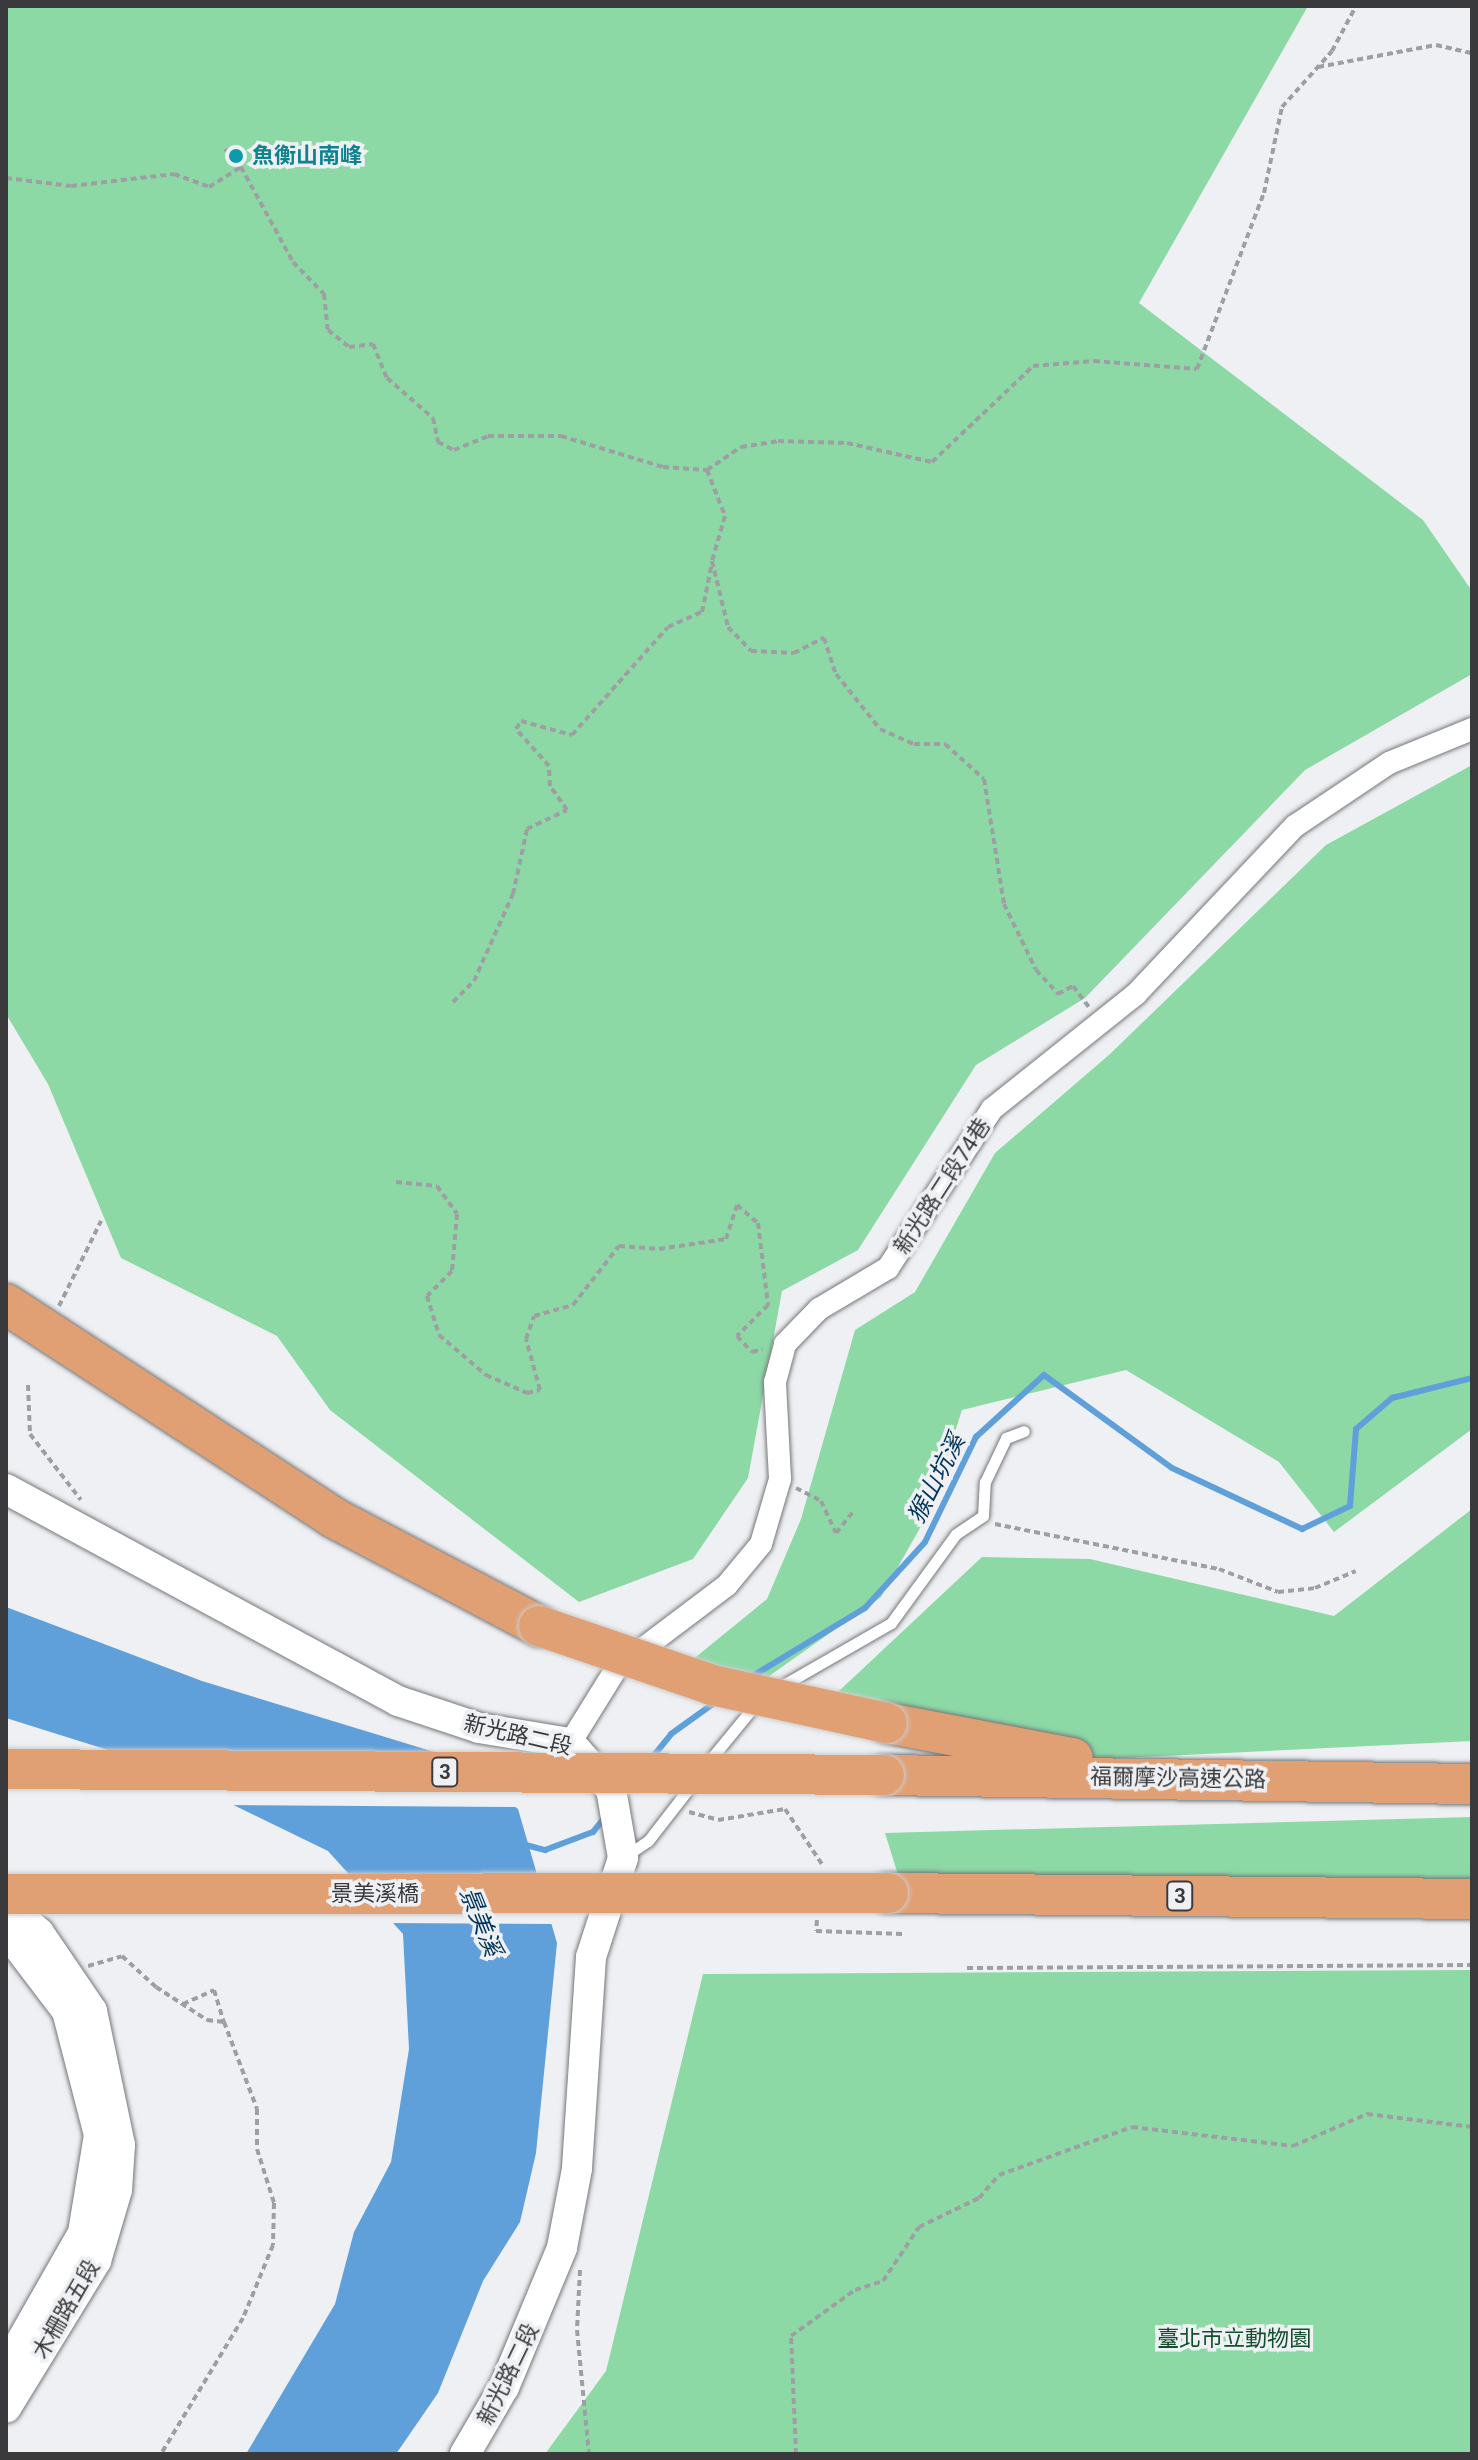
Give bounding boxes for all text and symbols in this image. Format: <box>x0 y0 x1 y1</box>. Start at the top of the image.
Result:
place label: 魚衡山南峰 <box>252 143 362 169</box>
marker: 魚衡山南峰 <box>227 147 245 165</box>
street label: 新光路二段74巷 <box>888 1113 996 1259</box>
water label: 猴山坑溪 <box>902 1430 972 1528</box>
street label: 新光路二段 <box>461 1710 575 1760</box>
road number: 3 <box>431 1756 459 1788</box>
street label: 福爾摩沙高速公路 <box>1090 1763 1266 1793</box>
road number: 3 <box>1166 1880 1194 1912</box>
street label: 景美溪橋 <box>331 1881 419 1907</box>
water label: 景美溪 <box>453 1883 507 1961</box>
street label: 木柵路五段 <box>27 2255 105 2363</box>
street label: 新光路二段 <box>472 2319 544 2429</box>
park label: 臺北市立動物園 <box>1157 2326 1311 2352</box>

